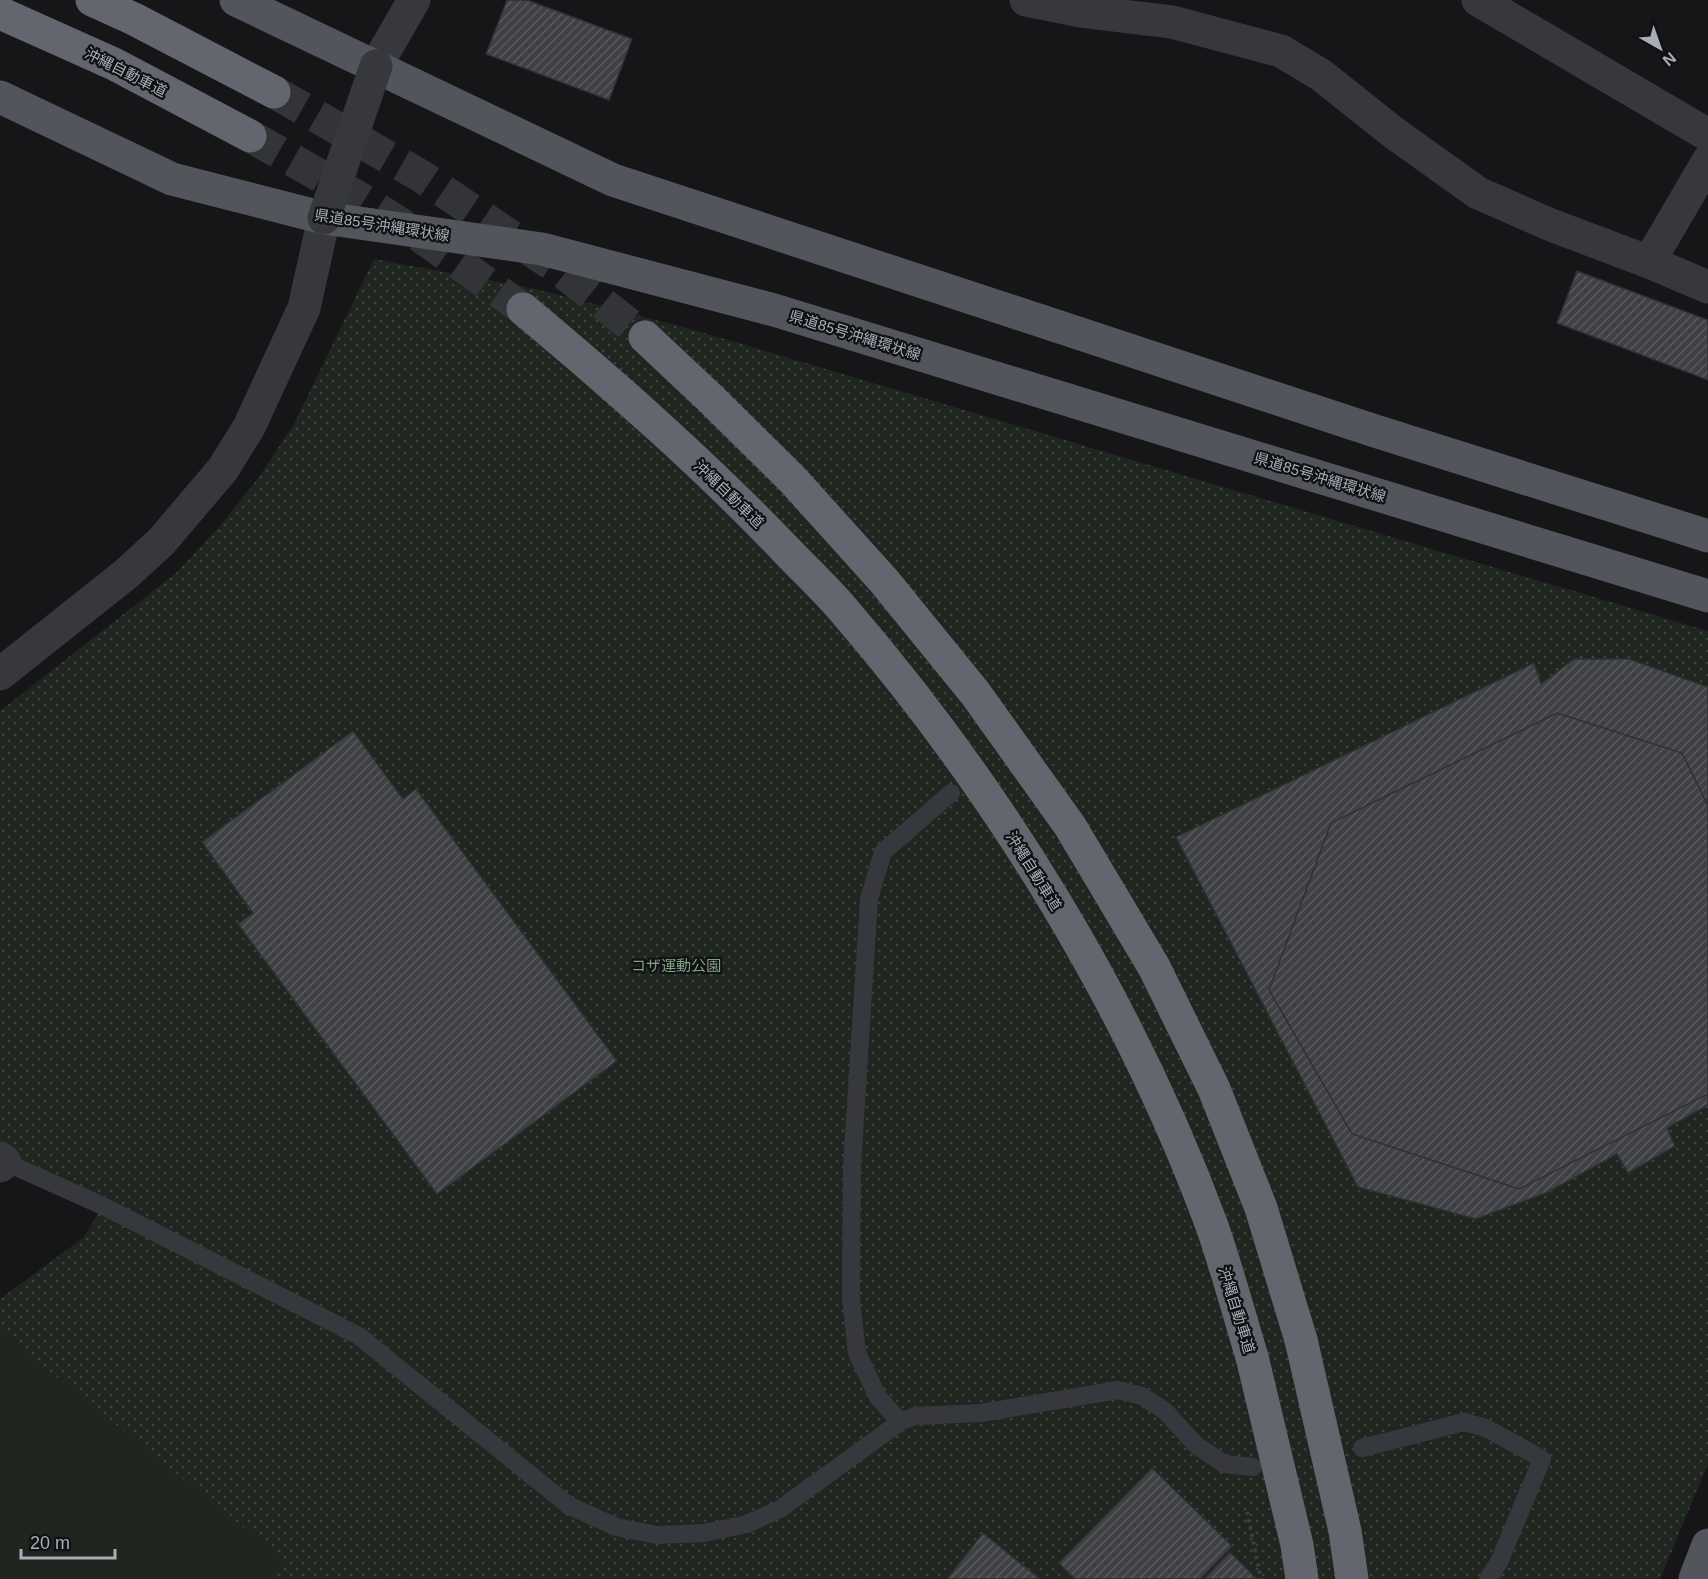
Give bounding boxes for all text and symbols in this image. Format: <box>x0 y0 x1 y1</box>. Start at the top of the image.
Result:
north arrow <box>1630 18 1690 78</box>
street label: 沖縄自動車道 <box>82 44 170 100</box>
text: N <box>1659 49 1679 69</box>
street label: 県道85号沖縄環状線 <box>313 206 451 244</box>
street label: 県道85号沖縄環状線 <box>787 307 923 363</box>
street label: 県道85号沖縄環状線 <box>1252 449 1388 505</box>
street label: 沖縄自動車道 <box>691 457 767 531</box>
street label: 沖縄自動車道 <box>1003 828 1065 914</box>
park label: コザ運動公園 <box>631 957 721 974</box>
street label: 沖縄自動車道 <box>1216 1264 1258 1356</box>
scale bar <box>21 1522 116 1560</box>
text: 20 m <box>30 1533 70 1553</box>

